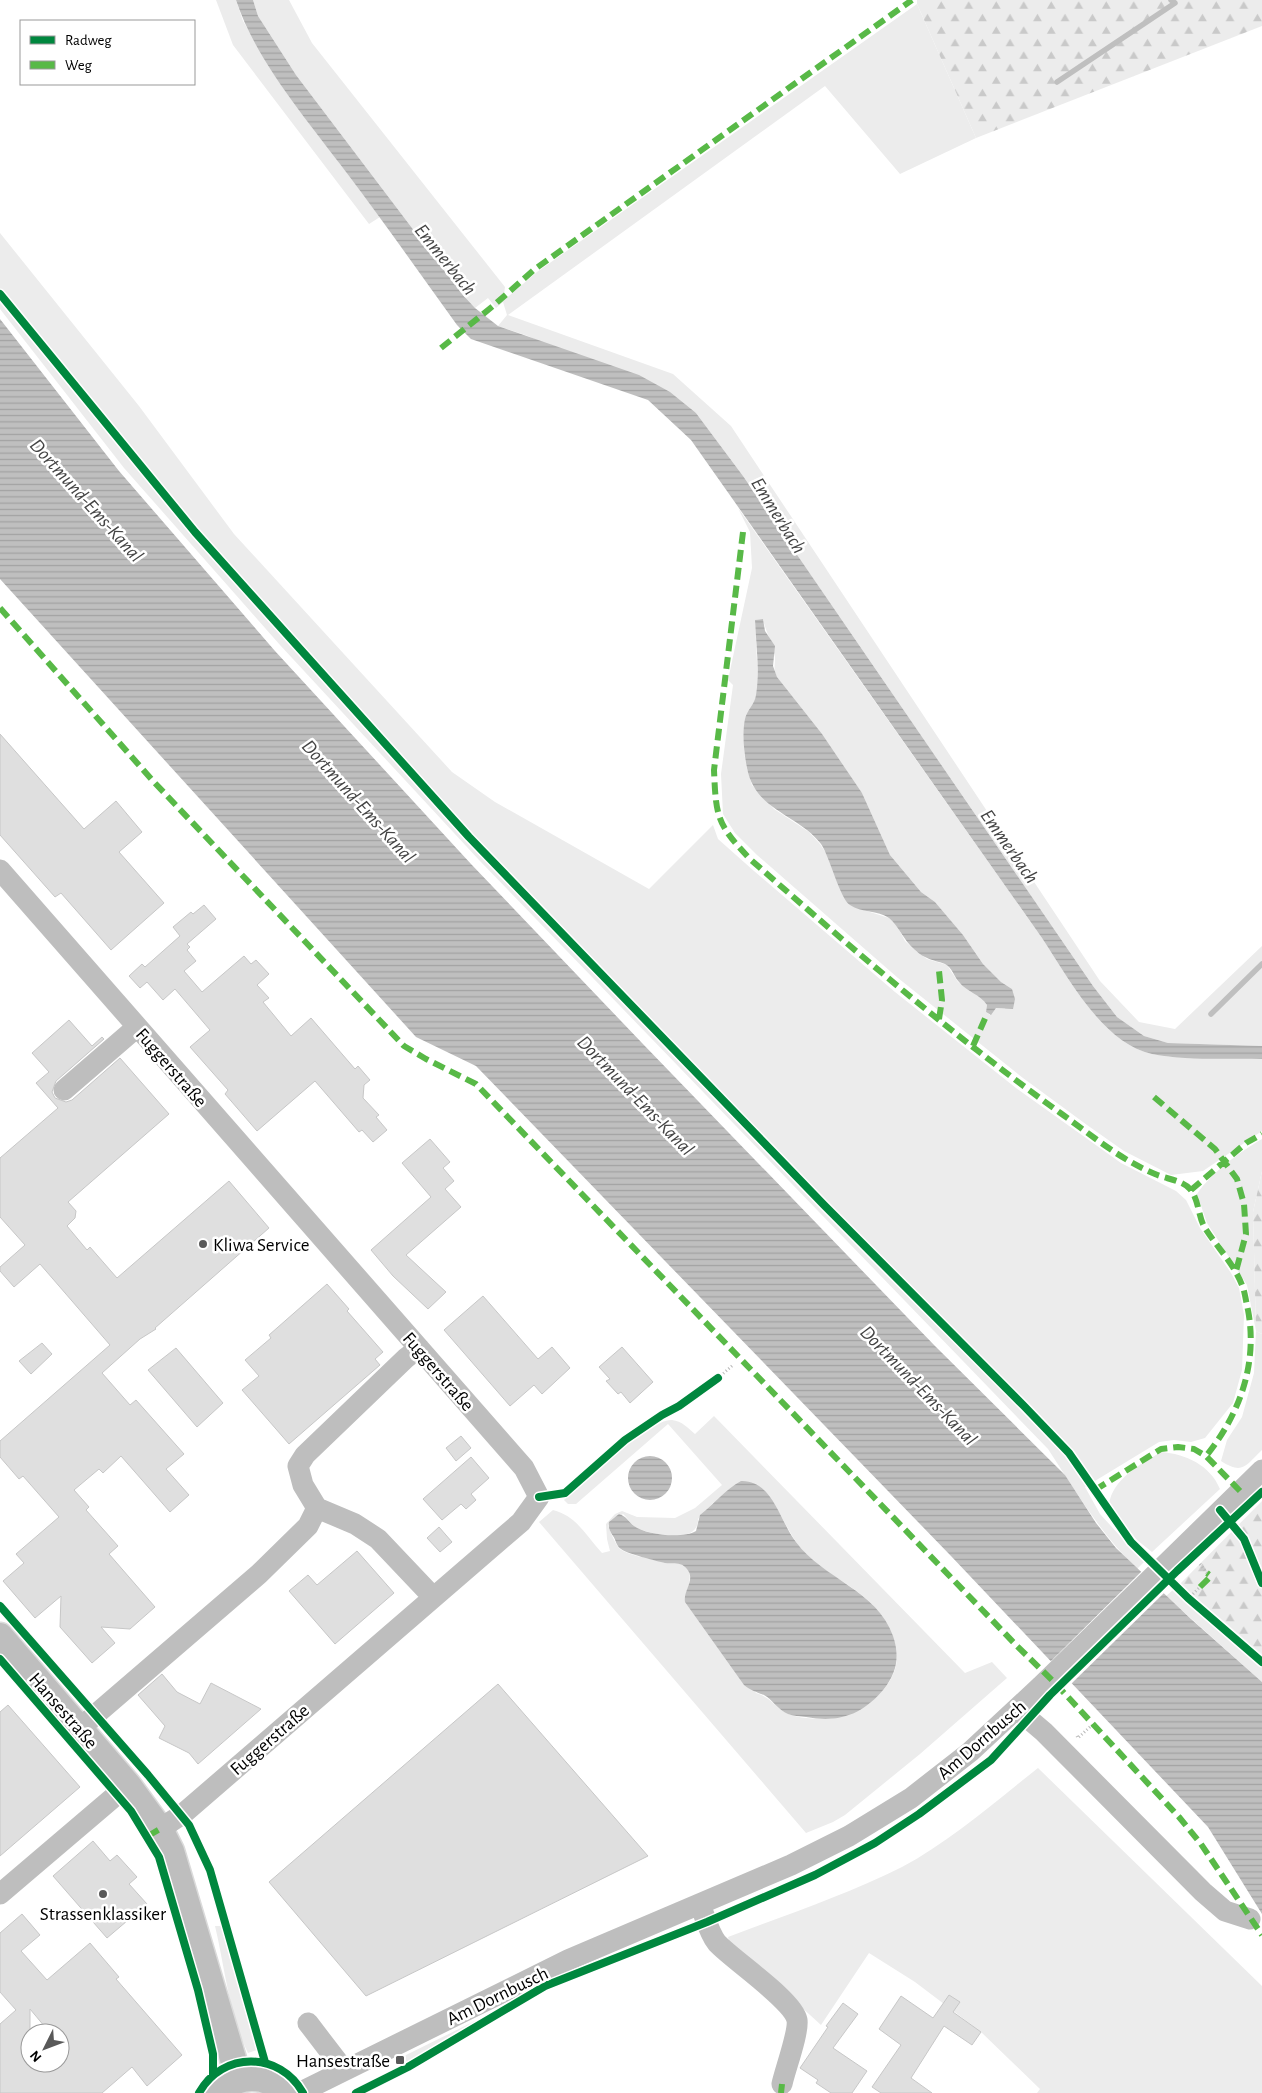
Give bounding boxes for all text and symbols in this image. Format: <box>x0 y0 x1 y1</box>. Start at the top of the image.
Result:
legend <box>20 20 195 85</box>
text: Radweg <box>65 33 112 48</box>
text: Weg <box>65 58 93 73</box>
water label: Emmerbach <box>411 220 480 299</box>
water label: Dortmund-Ems-Kanal <box>26 435 147 566</box>
water label: Emmerbach <box>747 474 809 557</box>
water label: Dortmund-Ems-Kanal <box>298 736 419 867</box>
water label: Emmerbach <box>976 806 1042 887</box>
street label: Fuggerstraße <box>132 1025 210 1111</box>
water label: Dortmund-Ems-Kanal <box>573 1032 698 1160</box>
place label: Kliwa Service <box>213 1236 310 1255</box>
marker: Kliwa Service <box>197 1238 209 1250</box>
water label: Dortmund-Ems-Kanal <box>856 1322 981 1450</box>
street label: Fuggerstraße <box>399 1329 477 1415</box>
street label: Hansestraße <box>25 1669 101 1753</box>
street label: Am Dornbusch <box>934 1697 1030 1783</box>
street label: Fuggerstraße <box>227 1701 313 1779</box>
marker: Strassenklassiker <box>97 1888 109 1900</box>
place label: Strassenklassiker <box>40 1905 166 1924</box>
street label: Am Dornbusch <box>444 1964 551 2029</box>
north arrow <box>20 2023 70 2073</box>
text: N <box>28 2048 45 2064</box>
place label: Hansestraße <box>296 2052 390 2071</box>
marker: Hansestraße <box>394 2054 406 2066</box>

